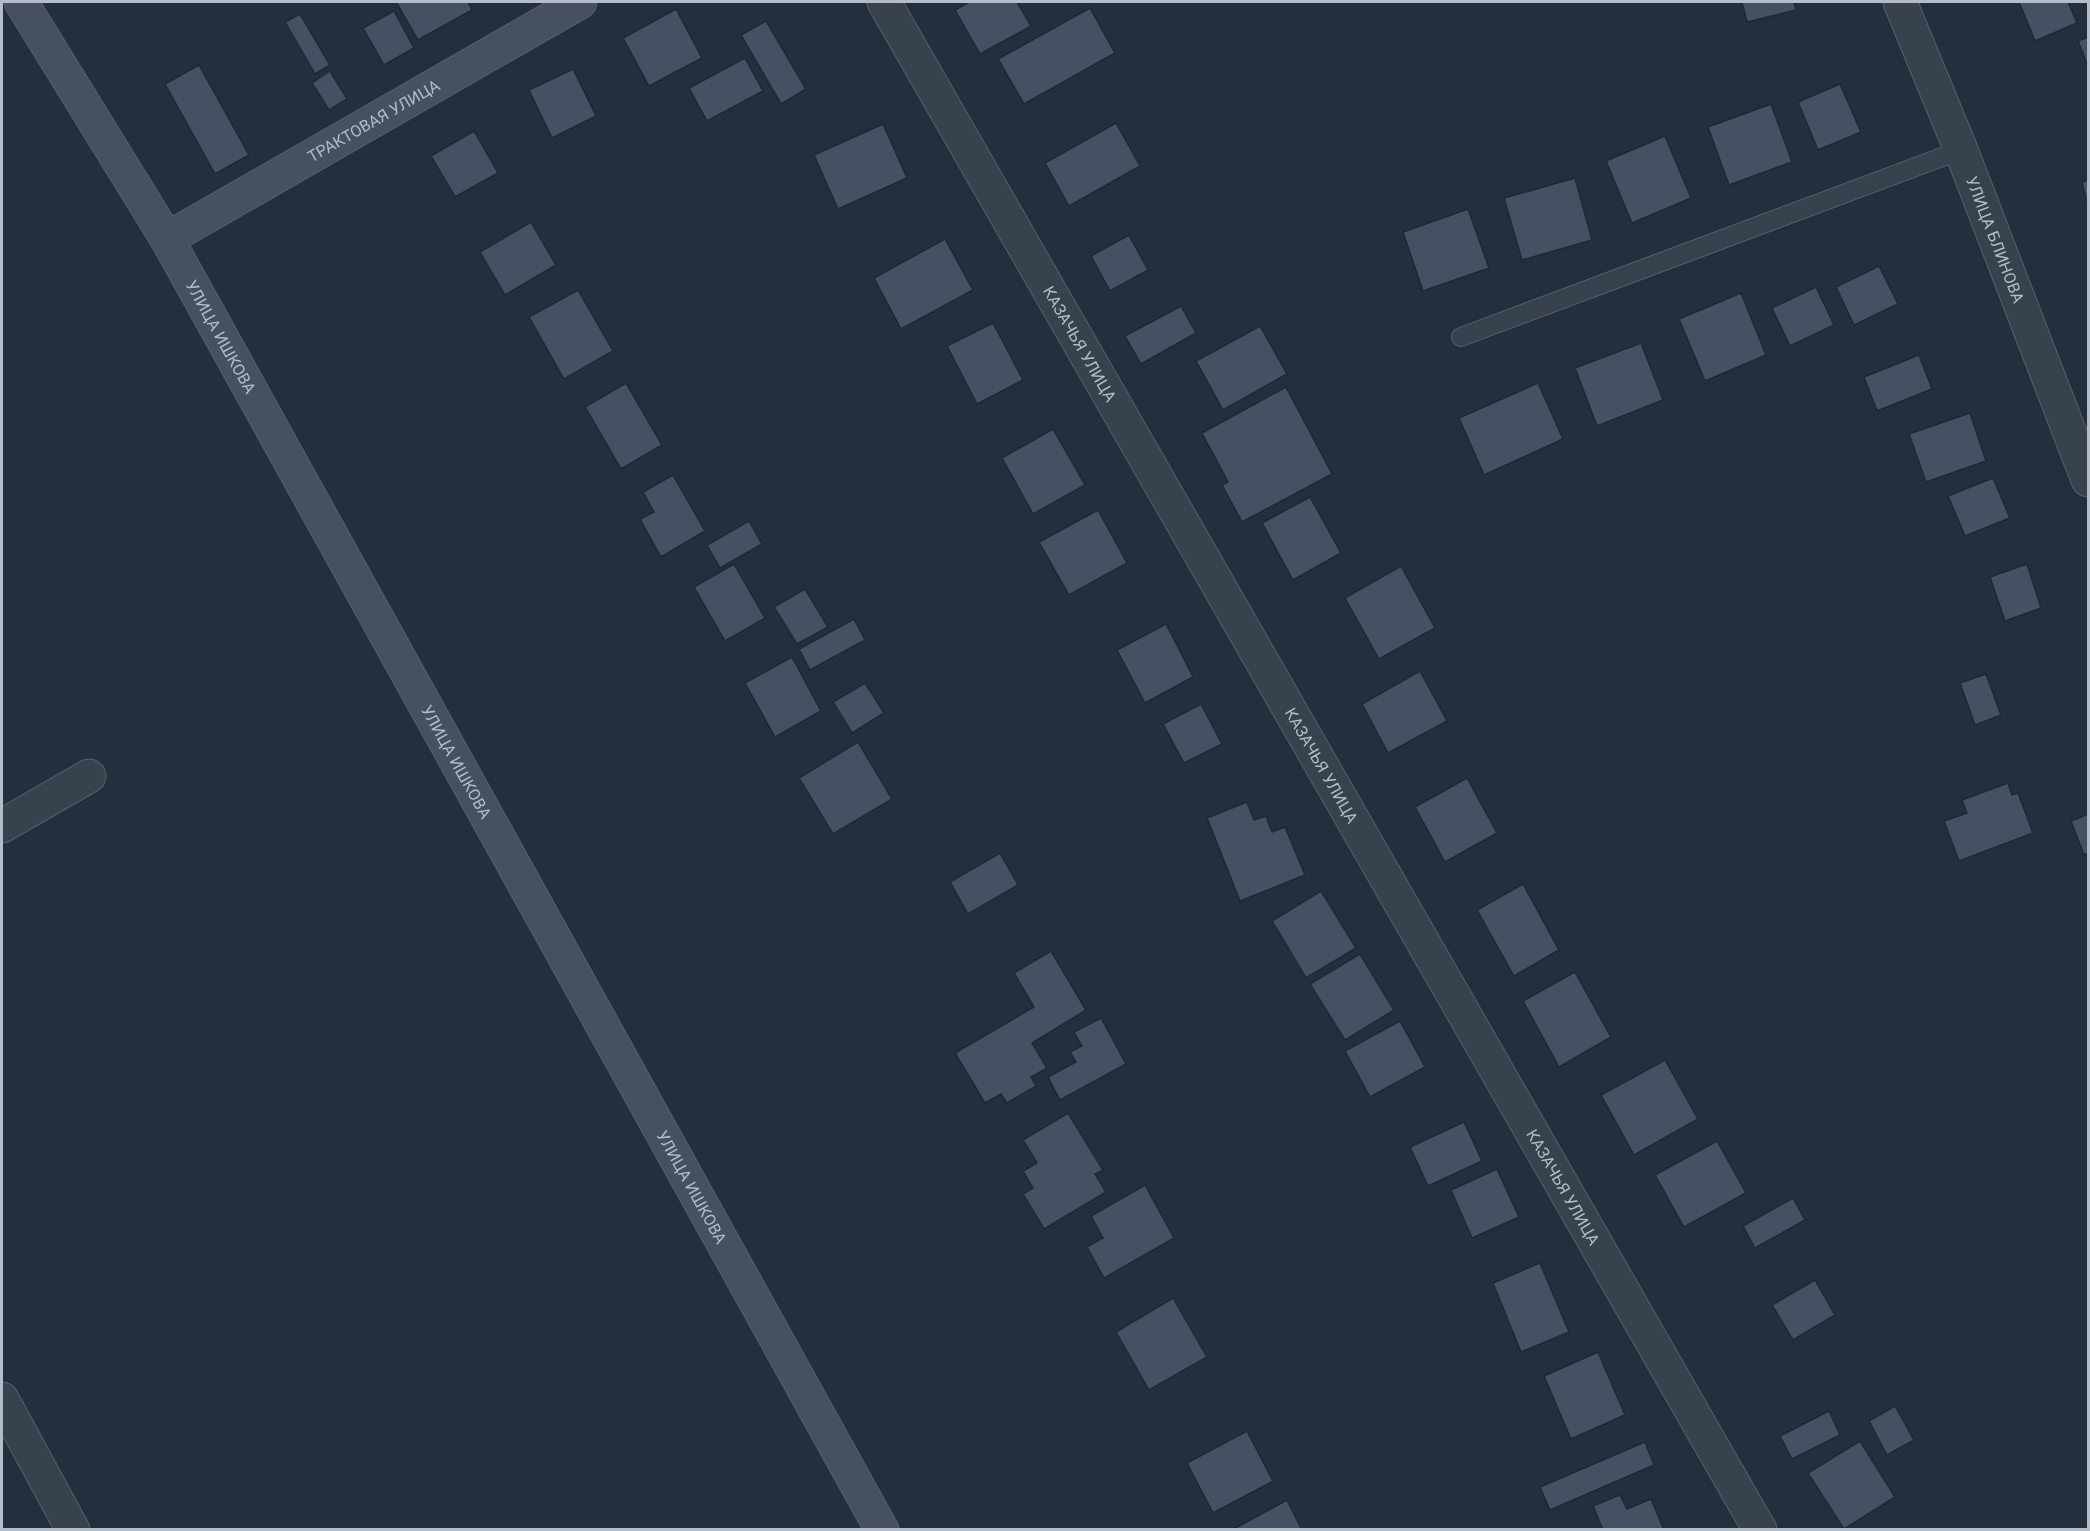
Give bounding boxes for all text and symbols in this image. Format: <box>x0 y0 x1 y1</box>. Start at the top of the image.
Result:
street label: ТРАКТОВАЯ УЛИЦА <box>304 75 443 166</box>
street label: УЛИЦА БЛИНОВА <box>1962 173 2029 306</box>
street label: УЛИЦА ИШКОВА <box>182 277 260 397</box>
street label: КАЗАЧЬЯ УЛИЦА <box>1039 283 1121 405</box>
street label: УЛИЦА ИШКОВА <box>418 702 496 822</box>
street label: КАЗАЧЬЯ УЛИЦА <box>1281 704 1363 827</box>
street label: КАЗАЧЬЯ УЛИЦА <box>1523 1126 1604 1249</box>
street label: УЛИЦА ИШКОВА <box>653 1127 731 1247</box>

